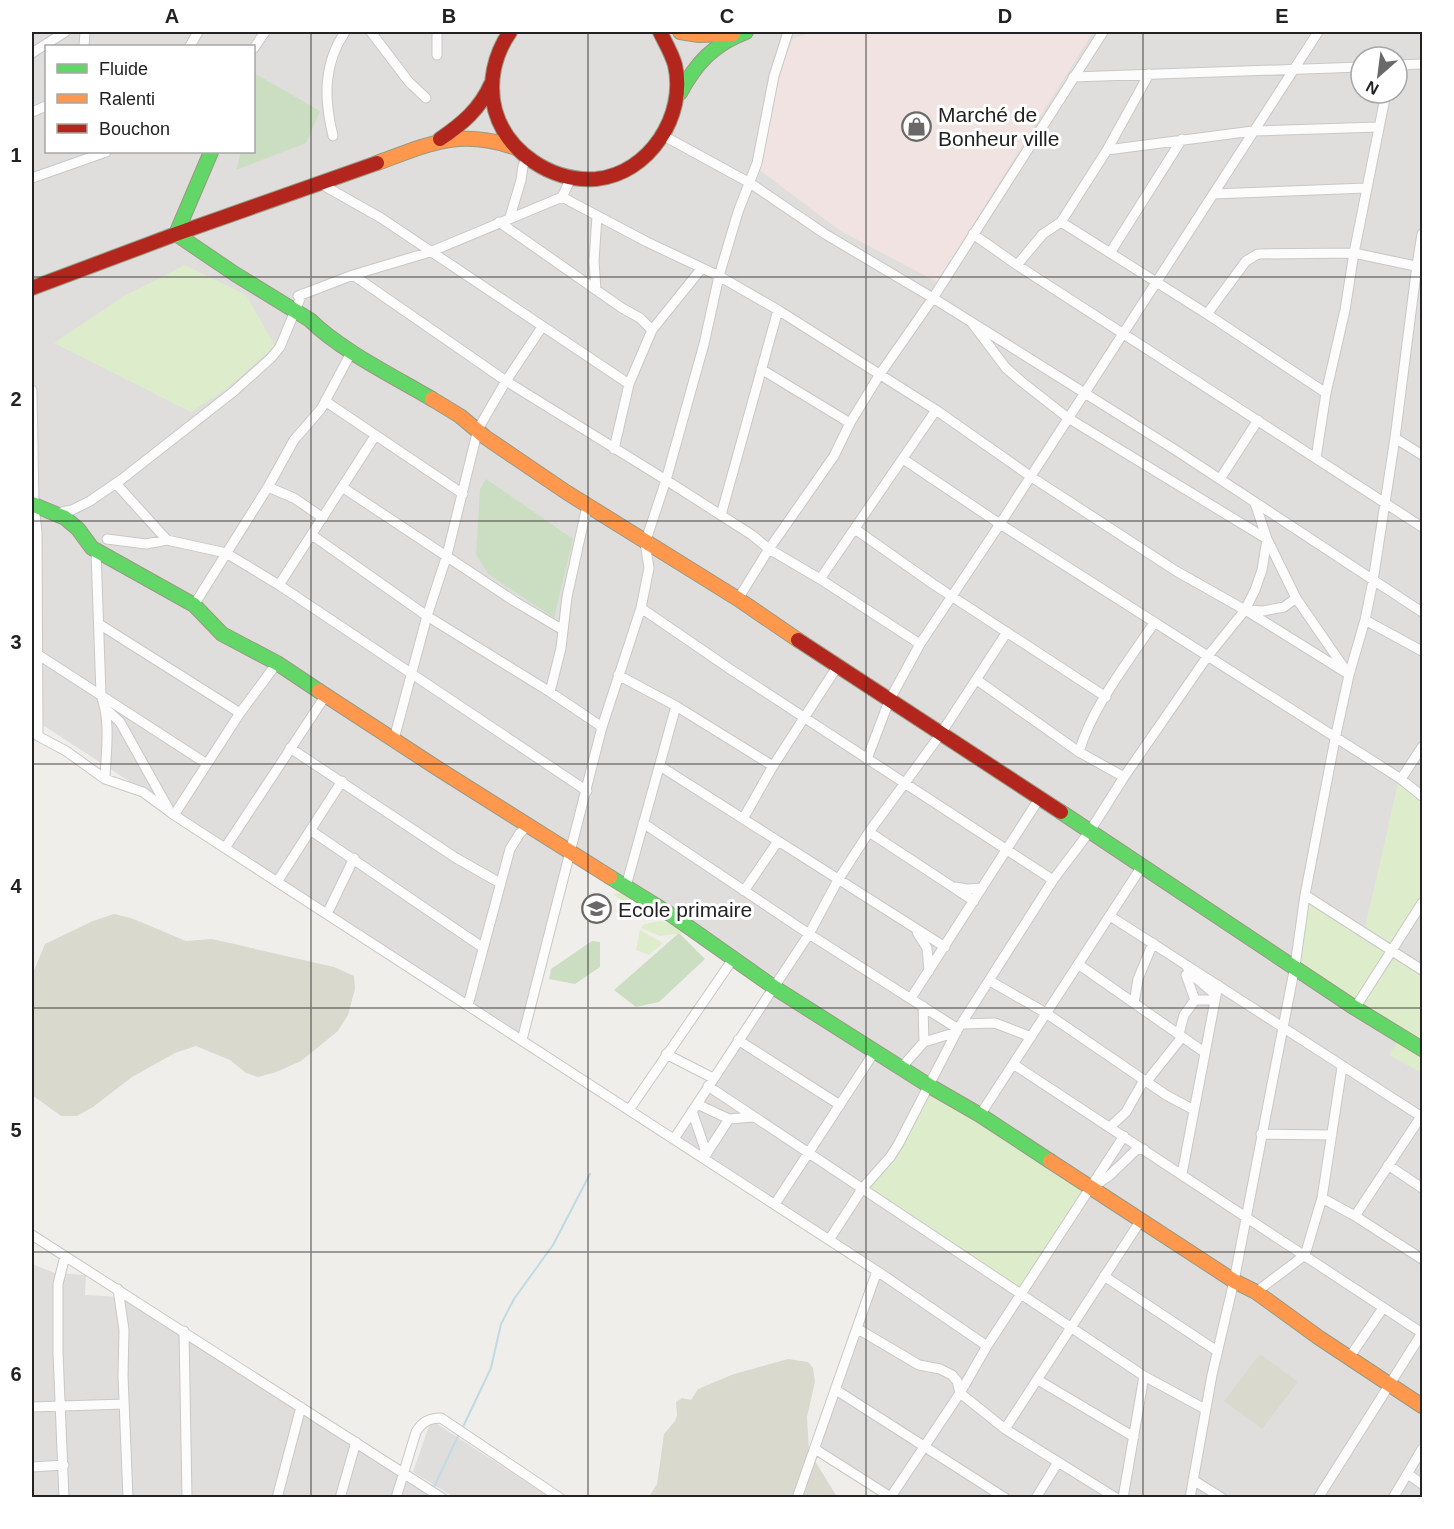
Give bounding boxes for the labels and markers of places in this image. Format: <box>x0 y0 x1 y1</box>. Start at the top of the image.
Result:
place label: Marché de Bonheur ville <box>938 103 1059 150</box>
shop icon: Marché de Bonheur ville <box>901 110 933 142</box>
school or university icon: Ecole primaire <box>581 893 613 925</box>
place label: Ecole primaire <box>618 898 752 921</box>

